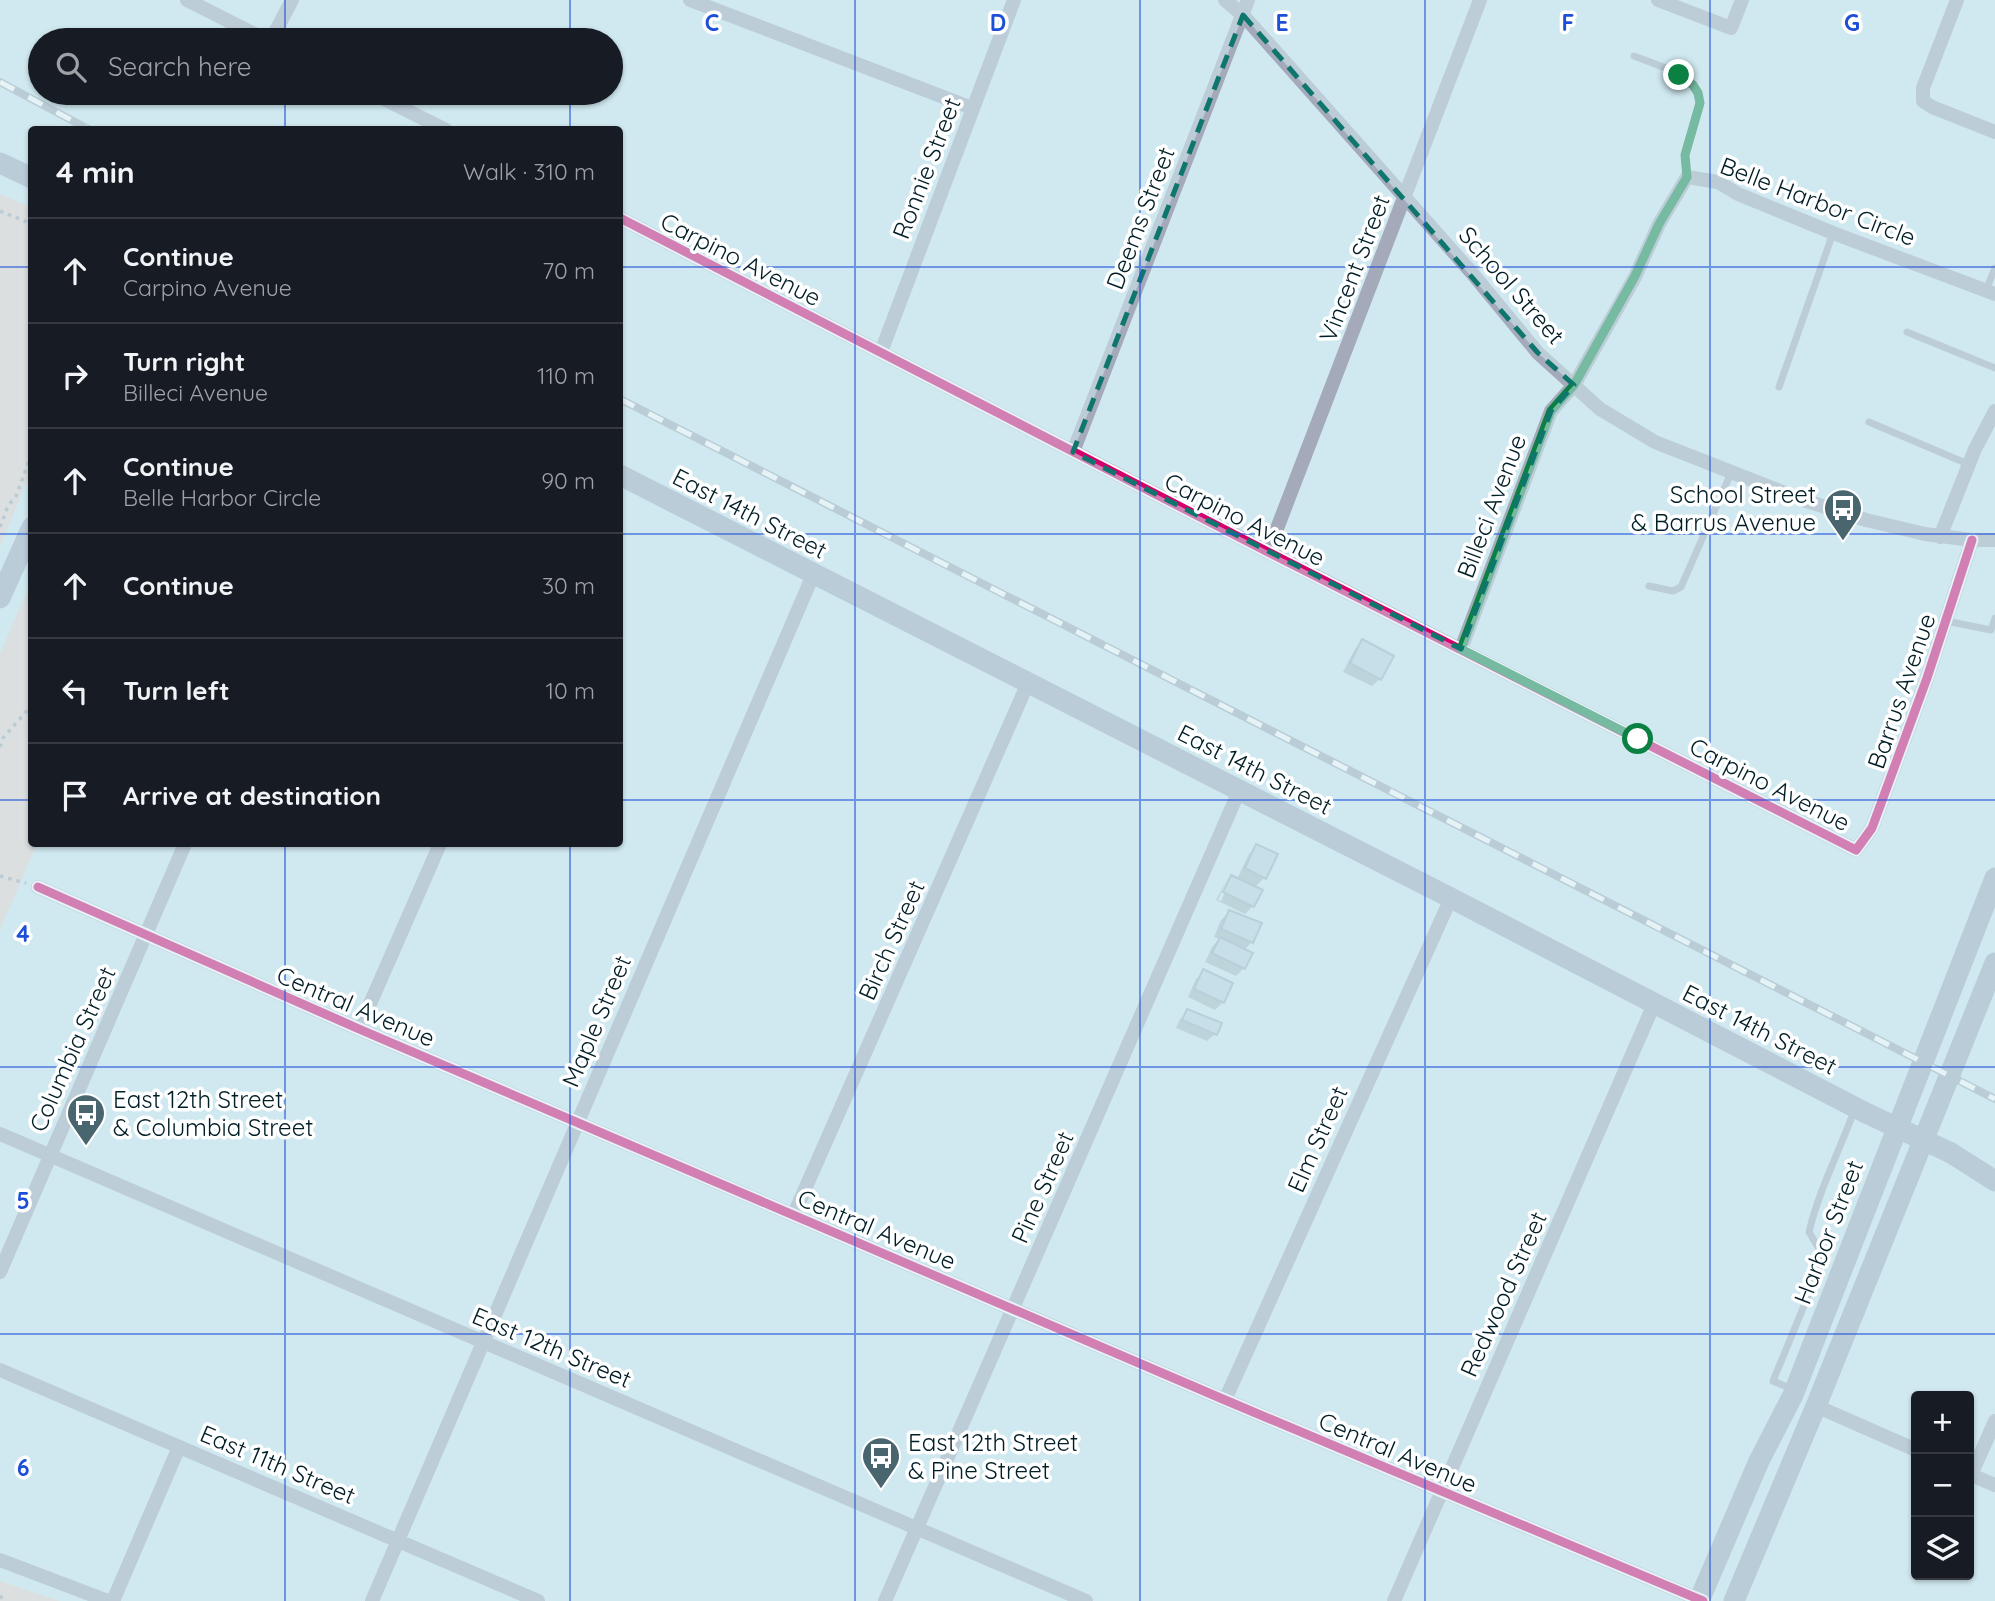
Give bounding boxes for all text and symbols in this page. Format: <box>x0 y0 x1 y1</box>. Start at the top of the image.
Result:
text: C <box>705 8 719 37</box>
text: D <box>990 8 1006 37</box>
text: E <box>1275 8 1289 37</box>
text: F <box>1562 8 1574 37</box>
text: G <box>1844 8 1860 37</box>
search box <box>28 28 623 105</box>
icon: search <box>52 48 90 86</box>
text: Search here <box>108 50 252 83</box>
route end <box>1663 59 1694 90</box>
street label: Ronnie Street <box>885 93 967 243</box>
street label: Deems Street <box>1099 143 1181 293</box>
street label: Belle Harbor Circle <box>1716 150 1920 252</box>
text: 4 min <box>56 153 135 191</box>
text: Walk · 310 m <box>463 157 595 186</box>
street label: Vincent Street <box>1312 190 1396 346</box>
street label: Carpino Avenue <box>656 206 826 312</box>
street label: School Street <box>1453 220 1571 350</box>
text: Continue <box>123 240 234 273</box>
icon: ahead <box>56 252 94 290</box>
text: 70 m <box>542 256 595 285</box>
text: Carpino Avenue <box>123 273 292 302</box>
text: Turn right <box>123 345 245 378</box>
icon: right <box>56 357 94 395</box>
text: 110 m <box>537 361 595 390</box>
text: Billeci Avenue <box>123 378 268 407</box>
street label: Billeci Avenue <box>1450 430 1532 582</box>
text: Continue <box>123 450 234 483</box>
street label: East 14th Street <box>668 461 832 565</box>
icon: ahead <box>56 462 94 500</box>
text: 90 m <box>541 466 595 495</box>
street label: Carpino Avenue <box>1160 466 1330 572</box>
place label: School Street & Barrus Avenue <box>1631 479 1816 537</box>
text: Belle Harbor Circle <box>123 483 321 512</box>
bus stop icon: School Street & Barrus Avenue <box>1822 487 1864 542</box>
icon: ahead <box>56 567 94 605</box>
text: Continue <box>123 569 234 602</box>
text: 30 m <box>542 571 595 600</box>
street label: Barrus Avenue <box>1860 609 1942 773</box>
icon: left <box>56 672 94 710</box>
text: Turn left <box>123 674 230 707</box>
text: 10 m <box>546 676 595 705</box>
street label: East 14th Street <box>1173 717 1337 821</box>
route start <box>1622 723 1653 754</box>
street label: Carpino Avenue <box>1685 731 1855 837</box>
icon: arrive <box>56 777 94 815</box>
text: Arrive at destination <box>123 779 381 812</box>
street label: Birch Street <box>851 876 931 1004</box>
text: 4 <box>16 919 30 948</box>
street label: Maple Street <box>555 951 637 1091</box>
street label: Central Avenue <box>272 959 440 1053</box>
street label: Columbia Street <box>22 962 122 1136</box>
street label: East 14th Street <box>1678 977 1842 1081</box>
street label: Elm Street <box>1280 1081 1354 1197</box>
place label: East 12th Street & Columbia Street <box>113 1084 313 1142</box>
bus stop icon: East 12th Street & Columbia Street <box>65 1092 107 1147</box>
street label: Pine Street <box>1004 1127 1080 1247</box>
street label: Harbor Street <box>1787 1156 1869 1308</box>
street label: Central Avenue <box>793 1182 961 1276</box>
text: 5 <box>16 1186 30 1215</box>
street label: Redwood Street <box>1453 1207 1553 1381</box>
street label: East 12th Street <box>468 1300 636 1394</box>
map controls <box>1911 1391 1974 1580</box>
button: + <box>1911 1391 1974 1454</box>
street label: Central Avenue <box>1314 1405 1482 1499</box>
street label: East 11th Street <box>196 1418 360 1510</box>
place label: East 12th Street & Pine Street <box>908 1427 1078 1485</box>
bus stop icon: East 12th Street & Pine Street <box>860 1435 902 1490</box>
text: 6 <box>17 1453 29 1482</box>
button: − <box>1911 1454 1974 1517</box>
button: layers <box>1911 1517 1974 1580</box>

